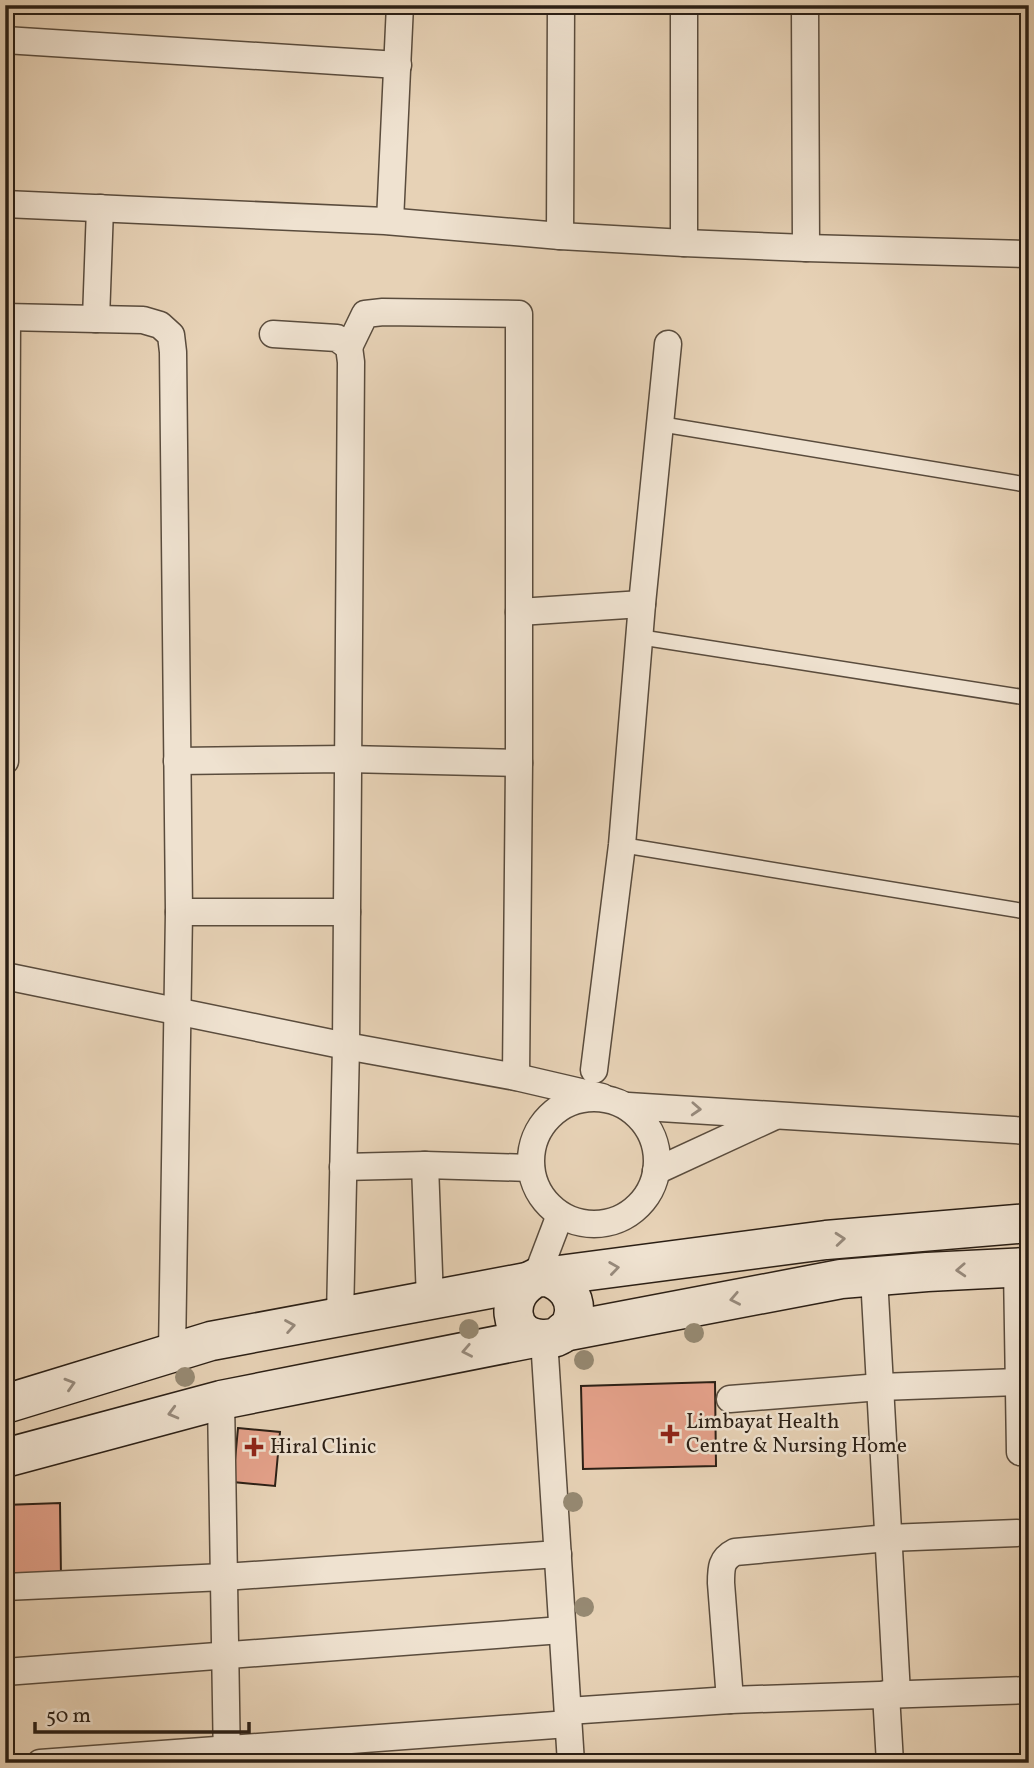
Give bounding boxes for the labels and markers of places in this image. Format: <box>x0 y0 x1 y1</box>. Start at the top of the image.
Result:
place label: Limbayat Health Centre & Nursing Home <box>686 1408 907 1461</box>
marker: Limbayat Health Centre & Nursing Home <box>660 1424 680 1444</box>
place label: Hiral Clinic <box>270 1433 376 1462</box>
marker: Hiral Clinic <box>244 1437 264 1457</box>

